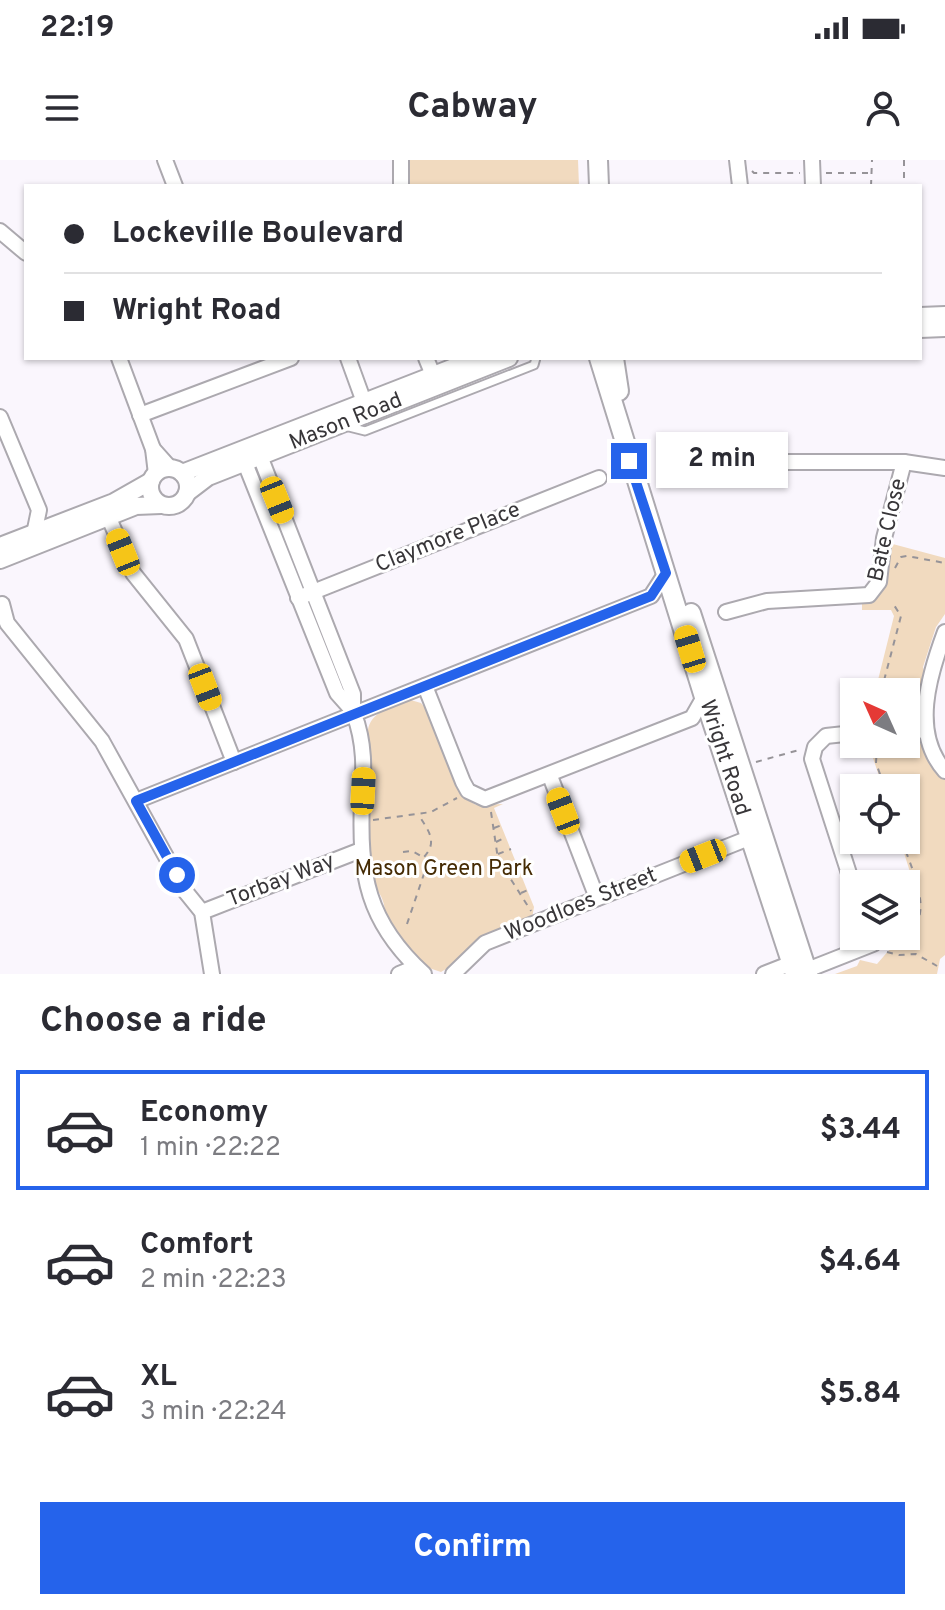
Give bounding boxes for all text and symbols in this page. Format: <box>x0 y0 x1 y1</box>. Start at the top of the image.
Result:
text: 22:19 <box>40 10 114 47</box>
text: Cabway <box>407 85 538 131</box>
icon: menu <box>40 86 84 130</box>
icon: person <box>861 86 905 130</box>
text: Lockeville Boulevard <box>112 216 404 253</box>
text: Wright Road <box>112 293 282 330</box>
street label: Mason Road <box>286 387 406 457</box>
callout: 2 min <box>657 433 789 489</box>
route end <box>611 443 647 479</box>
text: 2 min <box>688 443 756 476</box>
car <box>257 473 297 527</box>
street label: Bate Close <box>863 476 913 584</box>
street label: Claymore Place <box>372 497 524 579</box>
car <box>103 525 143 579</box>
car <box>672 623 708 675</box>
car <box>185 660 225 714</box>
north arrow <box>840 678 920 758</box>
map controls <box>840 678 920 950</box>
street label: Wright Road <box>693 697 755 819</box>
car <box>350 766 376 816</box>
button: locate <box>840 774 920 854</box>
car <box>543 784 583 838</box>
car <box>676 836 730 876</box>
street label: Torbay Way <box>223 848 339 914</box>
park label: Mason Green Park <box>355 856 533 883</box>
route start <box>159 857 195 893</box>
street label: Woodloes Street <box>501 862 661 948</box>
button: layers <box>840 870 920 950</box>
text: Choose a ride <box>40 999 266 1045</box>
icon: car <box>44 1094 116 1166</box>
text: Economy <box>140 1095 268 1132</box>
text: $3.44 <box>820 1112 901 1149</box>
text: 1 min · 22:22 <box>140 1132 281 1165</box>
icon: car <box>44 1226 116 1298</box>
text: Comfort <box>140 1227 253 1264</box>
text: $4.64 <box>819 1244 901 1281</box>
text: 2 min · 22:23 <box>140 1264 287 1297</box>
icon: car <box>44 1358 116 1430</box>
text: XL <box>140 1359 177 1396</box>
text: $5.84 <box>819 1376 901 1413</box>
text: 3 min · 22:24 <box>140 1396 287 1429</box>
button: Confirm <box>40 1502 905 1594</box>

